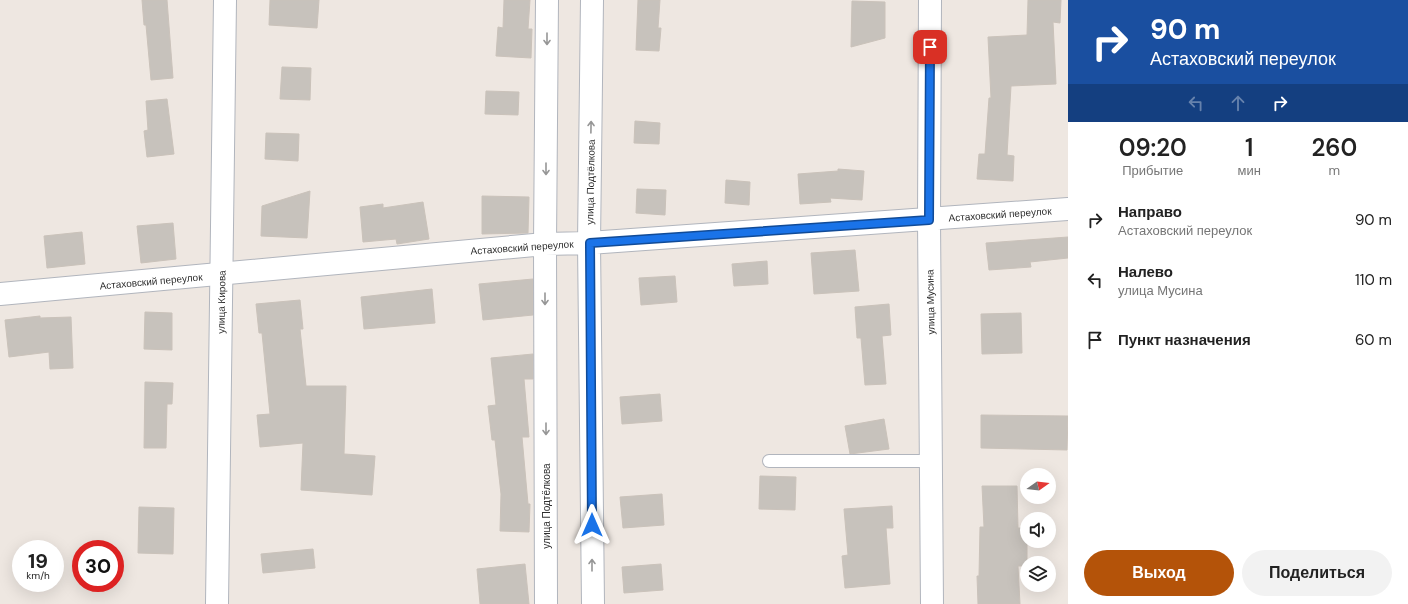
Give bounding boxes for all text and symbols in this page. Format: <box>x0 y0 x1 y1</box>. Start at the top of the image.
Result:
text: 90 m <box>1150 11 1220 48</box>
icon: right <box>1084 16 1136 68</box>
pin <box>913 30 947 64</box>
one-way arrow <box>543 32 551 45</box>
icon: arrive <box>919 36 941 58</box>
text: Астаховский переулок <box>1150 47 1336 71</box>
icon: left <box>1185 92 1207 114</box>
icon: ahead <box>1227 92 1249 114</box>
icon: right <box>1269 92 1291 114</box>
one-way arrow <box>587 121 595 134</box>
text: 09:20 <box>1119 132 1187 163</box>
text: 1 <box>1245 132 1253 163</box>
text: 260 <box>1312 132 1357 163</box>
street label: улица Подтёлкова <box>583 139 598 225</box>
one-way arrow <box>542 162 549 175</box>
text: Прибытие <box>1122 162 1183 179</box>
text: мин <box>1237 162 1261 179</box>
text: m <box>1329 162 1340 179</box>
text: Направо <box>1118 202 1182 222</box>
street label: Астаховский переулок <box>948 204 1053 225</box>
icon: right <box>1084 209 1106 231</box>
text: 90 m <box>1355 210 1392 230</box>
text: Астаховский переулок <box>1118 222 1252 239</box>
street label: Астаховский переулок <box>470 237 575 258</box>
text: Налево <box>1118 262 1173 282</box>
street label: улица Мусина <box>923 269 938 335</box>
icon: left <box>1084 269 1106 291</box>
street label: Астаховский переулок <box>99 270 204 292</box>
street label: улица Кирова <box>214 270 229 334</box>
text: 110 m <box>1355 270 1392 290</box>
text: улица Мусина <box>1118 282 1203 299</box>
one-way arrow <box>541 292 549 305</box>
icon: arrive <box>1084 329 1106 351</box>
text: Пункт назначения <box>1118 330 1251 350</box>
text: 60 m <box>1355 330 1392 350</box>
one-way arrow <box>542 422 550 435</box>
street label: улица Подтёлкова <box>540 463 553 549</box>
north arrow <box>1020 468 1056 504</box>
map controls <box>1020 468 1056 592</box>
position arrow <box>571 504 613 546</box>
button: sound <box>1020 512 1056 548</box>
speed limit sign: 30 <box>72 540 124 592</box>
text: 19 <box>28 548 48 574</box>
button: Выход <box>1084 550 1234 596</box>
button: Поделиться <box>1242 550 1392 596</box>
button: layers <box>1020 556 1056 592</box>
one-way arrow <box>588 559 596 572</box>
text: km/h <box>26 569 50 582</box>

